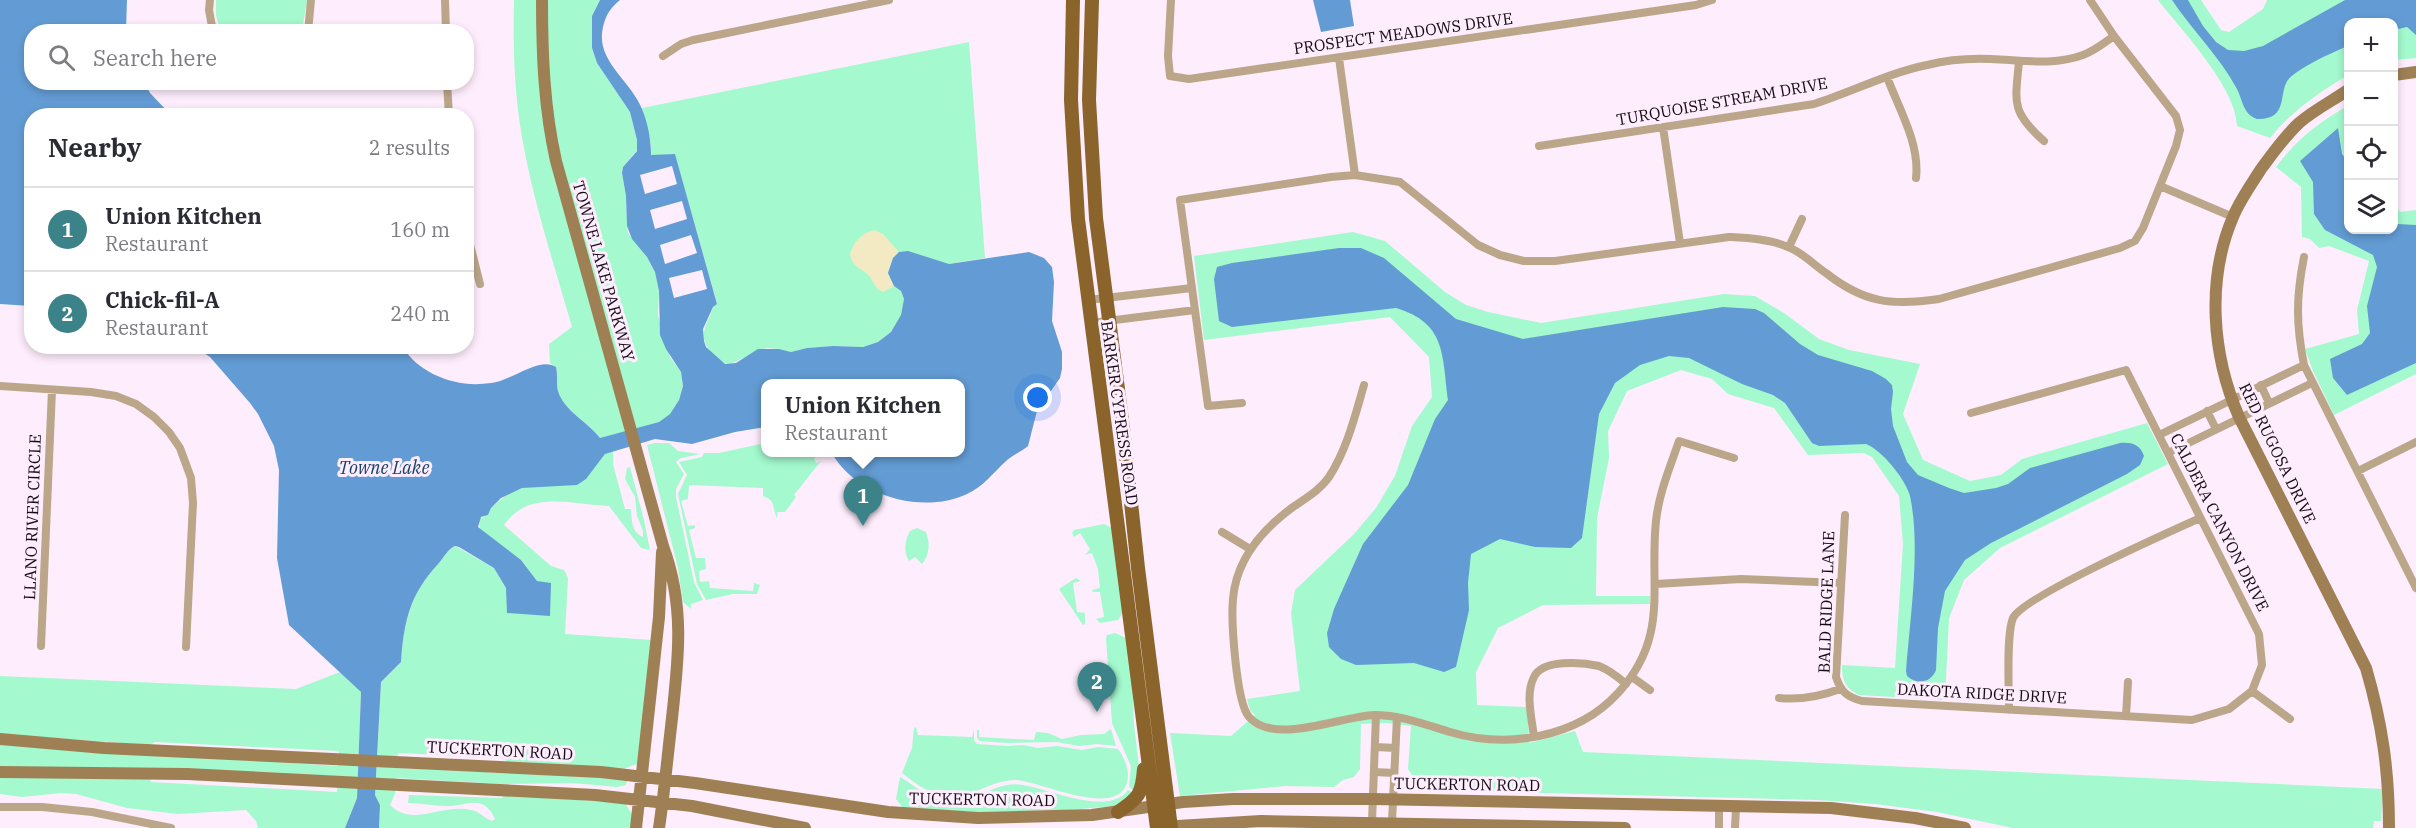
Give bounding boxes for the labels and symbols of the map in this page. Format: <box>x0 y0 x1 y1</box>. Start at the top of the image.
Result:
street label: PROSPECT MEADOWS DRIVE <box>1292 8 1514 58</box>
street label: TURQUOISE STREAM DRIVE <box>1615 73 1829 129</box>
street label: TOWNE LAKE PARKWAY <box>569 178 639 364</box>
street label: BARKER CYPRESS ROAD <box>1097 320 1143 506</box>
street label: RED RUGOSA DRIVE <box>2235 379 2321 527</box>
your location <box>1023 383 1052 412</box>
street label: CALDERA CANYON DRIVE <box>2166 430 2274 614</box>
street label: LLANO RIVER CIRCLE <box>19 434 45 600</box>
water label: Towne Lake <box>339 456 429 479</box>
pin: 1 <box>844 476 882 526</box>
street label: BALD RIDGE LANE <box>1814 530 1838 674</box>
pin: 2 <box>1078 662 1116 712</box>
street label: DAKOTA RIDGE DRIVE <box>1897 679 2067 707</box>
street label: TUCKERTON ROAD <box>426 736 574 764</box>
street label: TUCKERTON ROAD <box>1394 773 1540 795</box>
street label: TUCKERTON ROAD <box>909 788 1055 810</box>

